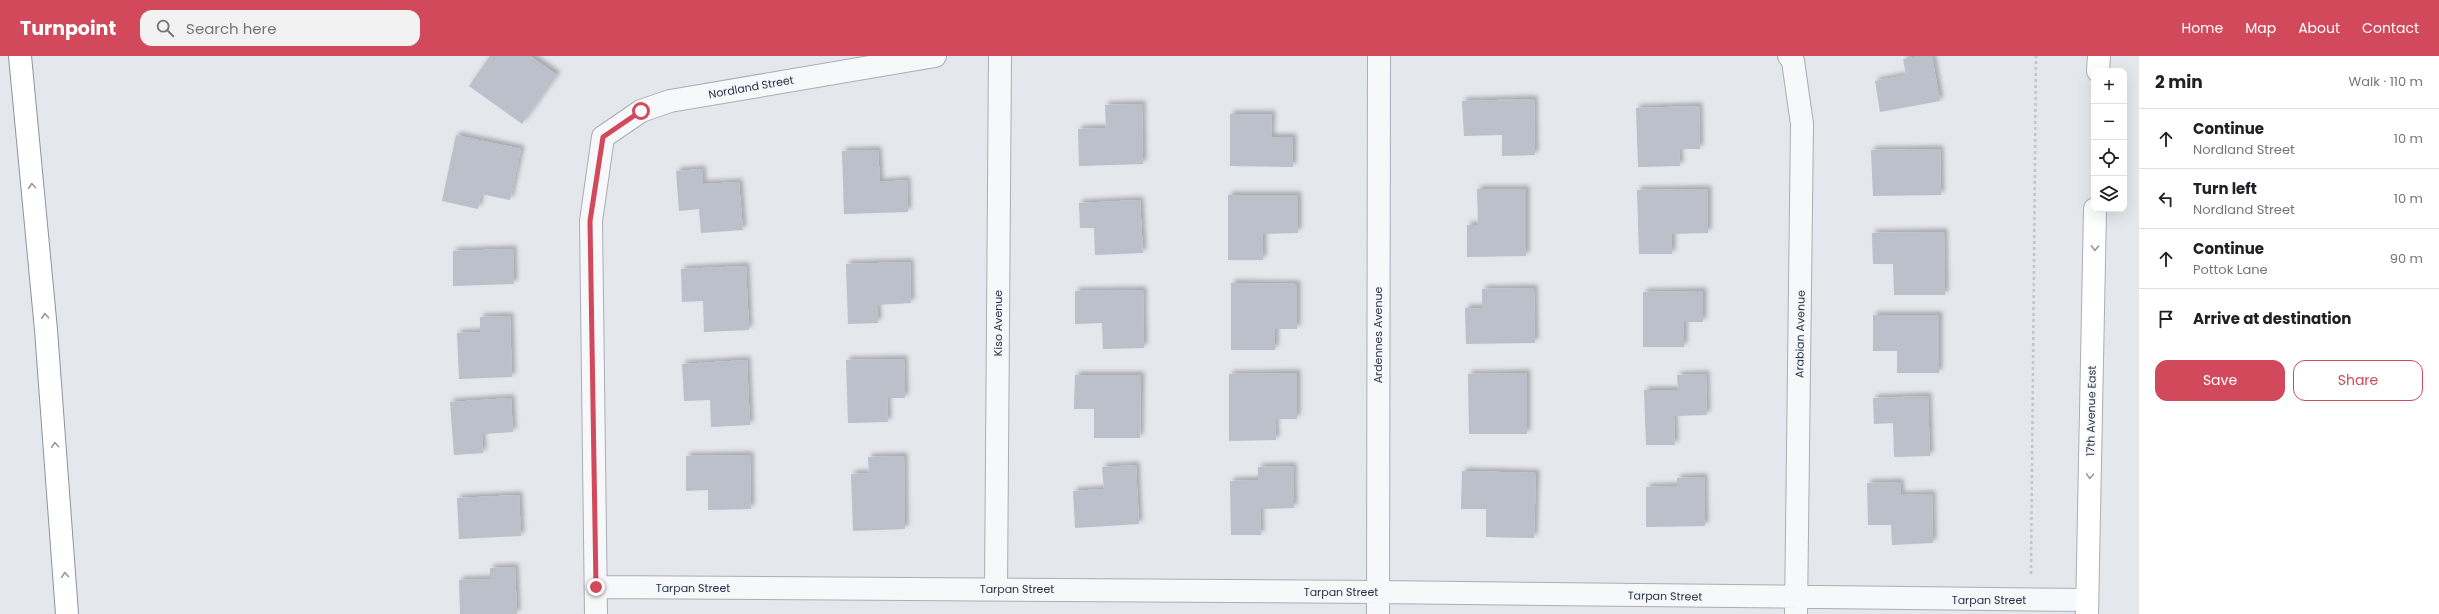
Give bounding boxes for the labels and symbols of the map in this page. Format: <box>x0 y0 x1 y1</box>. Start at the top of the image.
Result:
street label: Nordland Street <box>707 72 795 102</box>
route start <box>632 102 650 120</box>
one-way arrow <box>28 183 37 189</box>
one-way arrow <box>2090 245 2099 251</box>
street label: Ardennes Avenue <box>1370 286 1386 383</box>
street label: Kiso Avenue <box>990 290 1006 356</box>
street label: Arabian Avenue <box>1791 290 1809 378</box>
one-way arrow <box>40 313 49 319</box>
street label: 17th Avenue East <box>2082 366 2100 456</box>
one-way arrow <box>50 442 59 449</box>
one-way arrow <box>2085 473 2094 479</box>
one-way arrow <box>60 572 69 578</box>
route end <box>587 578 605 596</box>
street label: Tarpan Street <box>656 580 730 596</box>
street label: Tarpan Street <box>980 581 1054 597</box>
street label: Tarpan Street <box>1304 584 1378 600</box>
street label: Tarpan Street <box>1628 587 1702 605</box>
street label: Tarpan Street <box>1952 592 2026 608</box>

